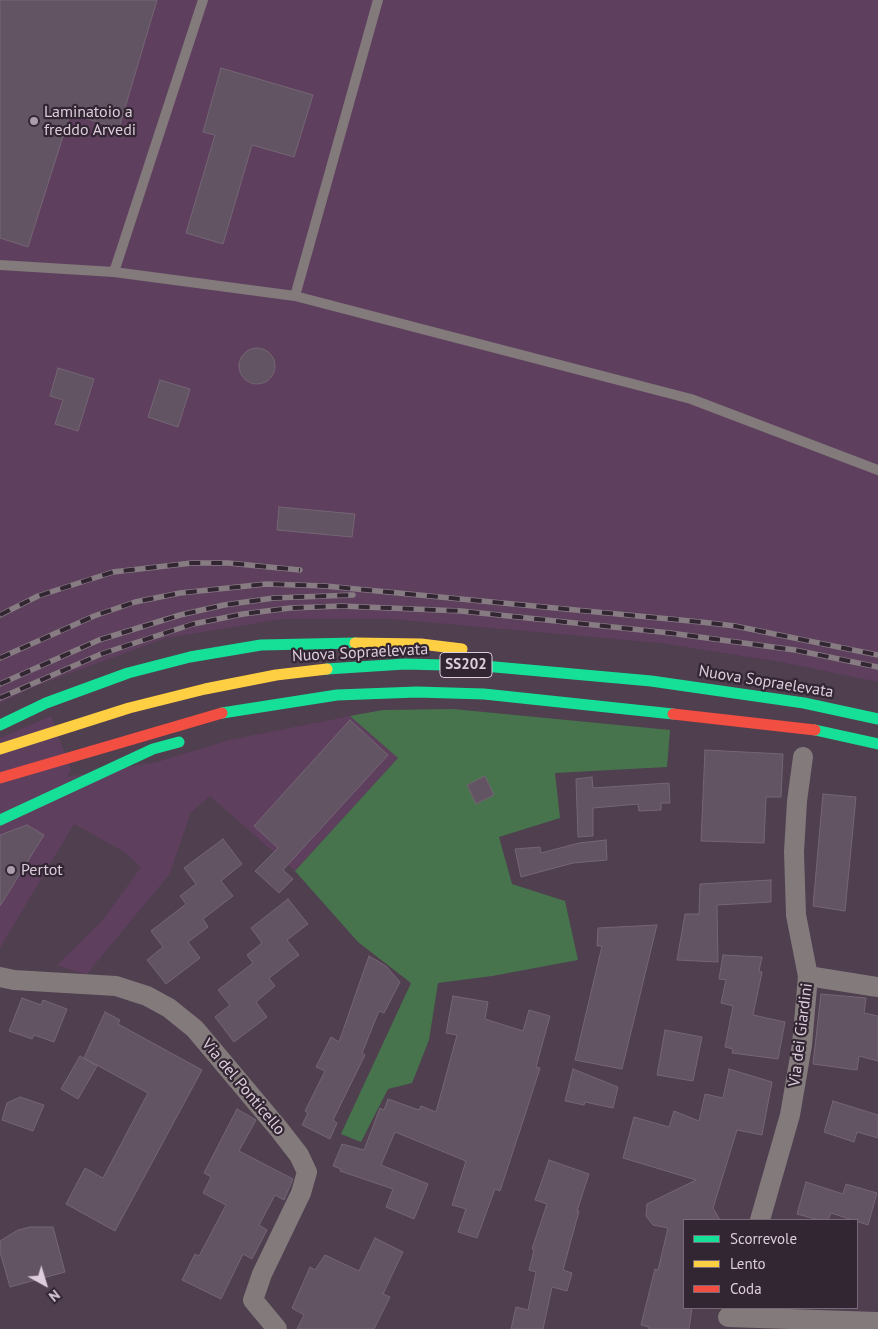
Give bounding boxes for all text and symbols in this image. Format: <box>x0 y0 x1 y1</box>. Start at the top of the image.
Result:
place label: Laminatoio a freddo Arvedi <box>44 102 136 140</box>
marker: Laminatoio a freddo Arvedi <box>28 115 40 127</box>
street label: Nuova Sopraelevata <box>291 640 429 666</box>
road number: SS202 <box>440 652 492 678</box>
street label: Nuova Sopraelevata <box>697 662 835 702</box>
place label: Pertot <box>21 860 63 880</box>
marker: Pertot <box>5 864 17 876</box>
street label: Via dei Giardini <box>785 982 817 1088</box>
street label: Via del Ponticello <box>197 1035 289 1139</box>
legend <box>683 1219 858 1309</box>
text: Scorrevole <box>730 1229 797 1248</box>
text: Lento <box>730 1254 766 1273</box>
north arrow <box>20 1259 70 1309</box>
text: Coda <box>730 1279 762 1298</box>
text: N <box>45 1286 64 1306</box>

